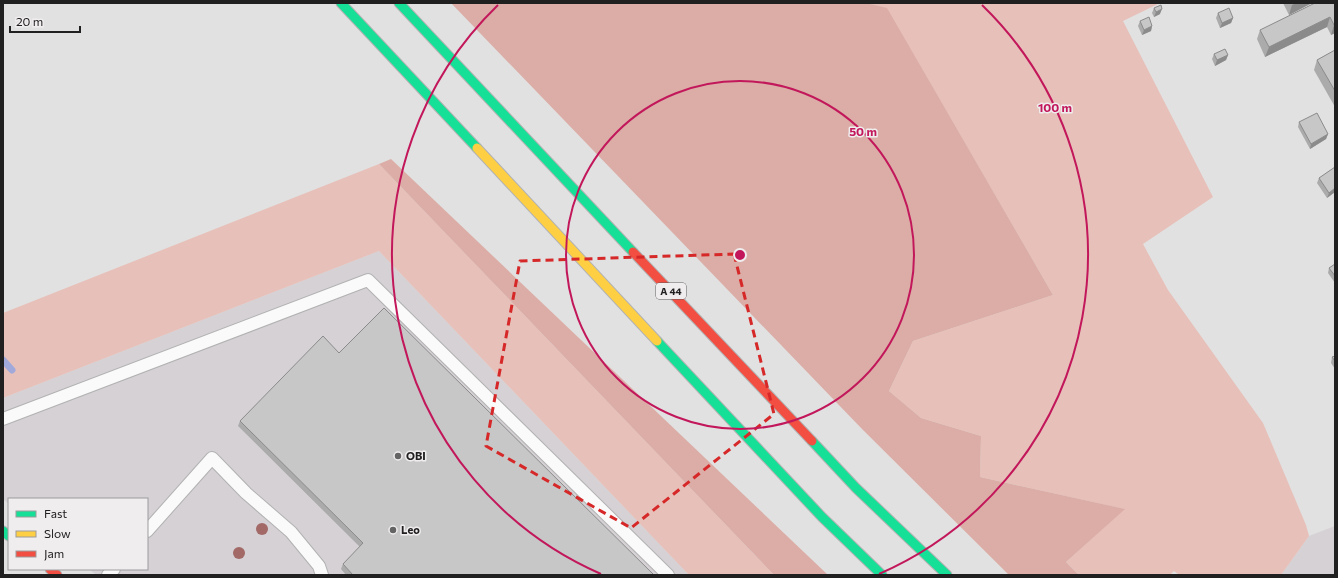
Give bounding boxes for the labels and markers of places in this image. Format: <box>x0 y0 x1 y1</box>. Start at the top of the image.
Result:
centre of rings <box>733 248 747 262</box>
place label: OBI <box>406 449 426 462</box>
marker: OBI <box>393 451 403 461</box>
place label: Leo <box>401 523 420 536</box>
marker: Leo <box>388 525 398 535</box>

